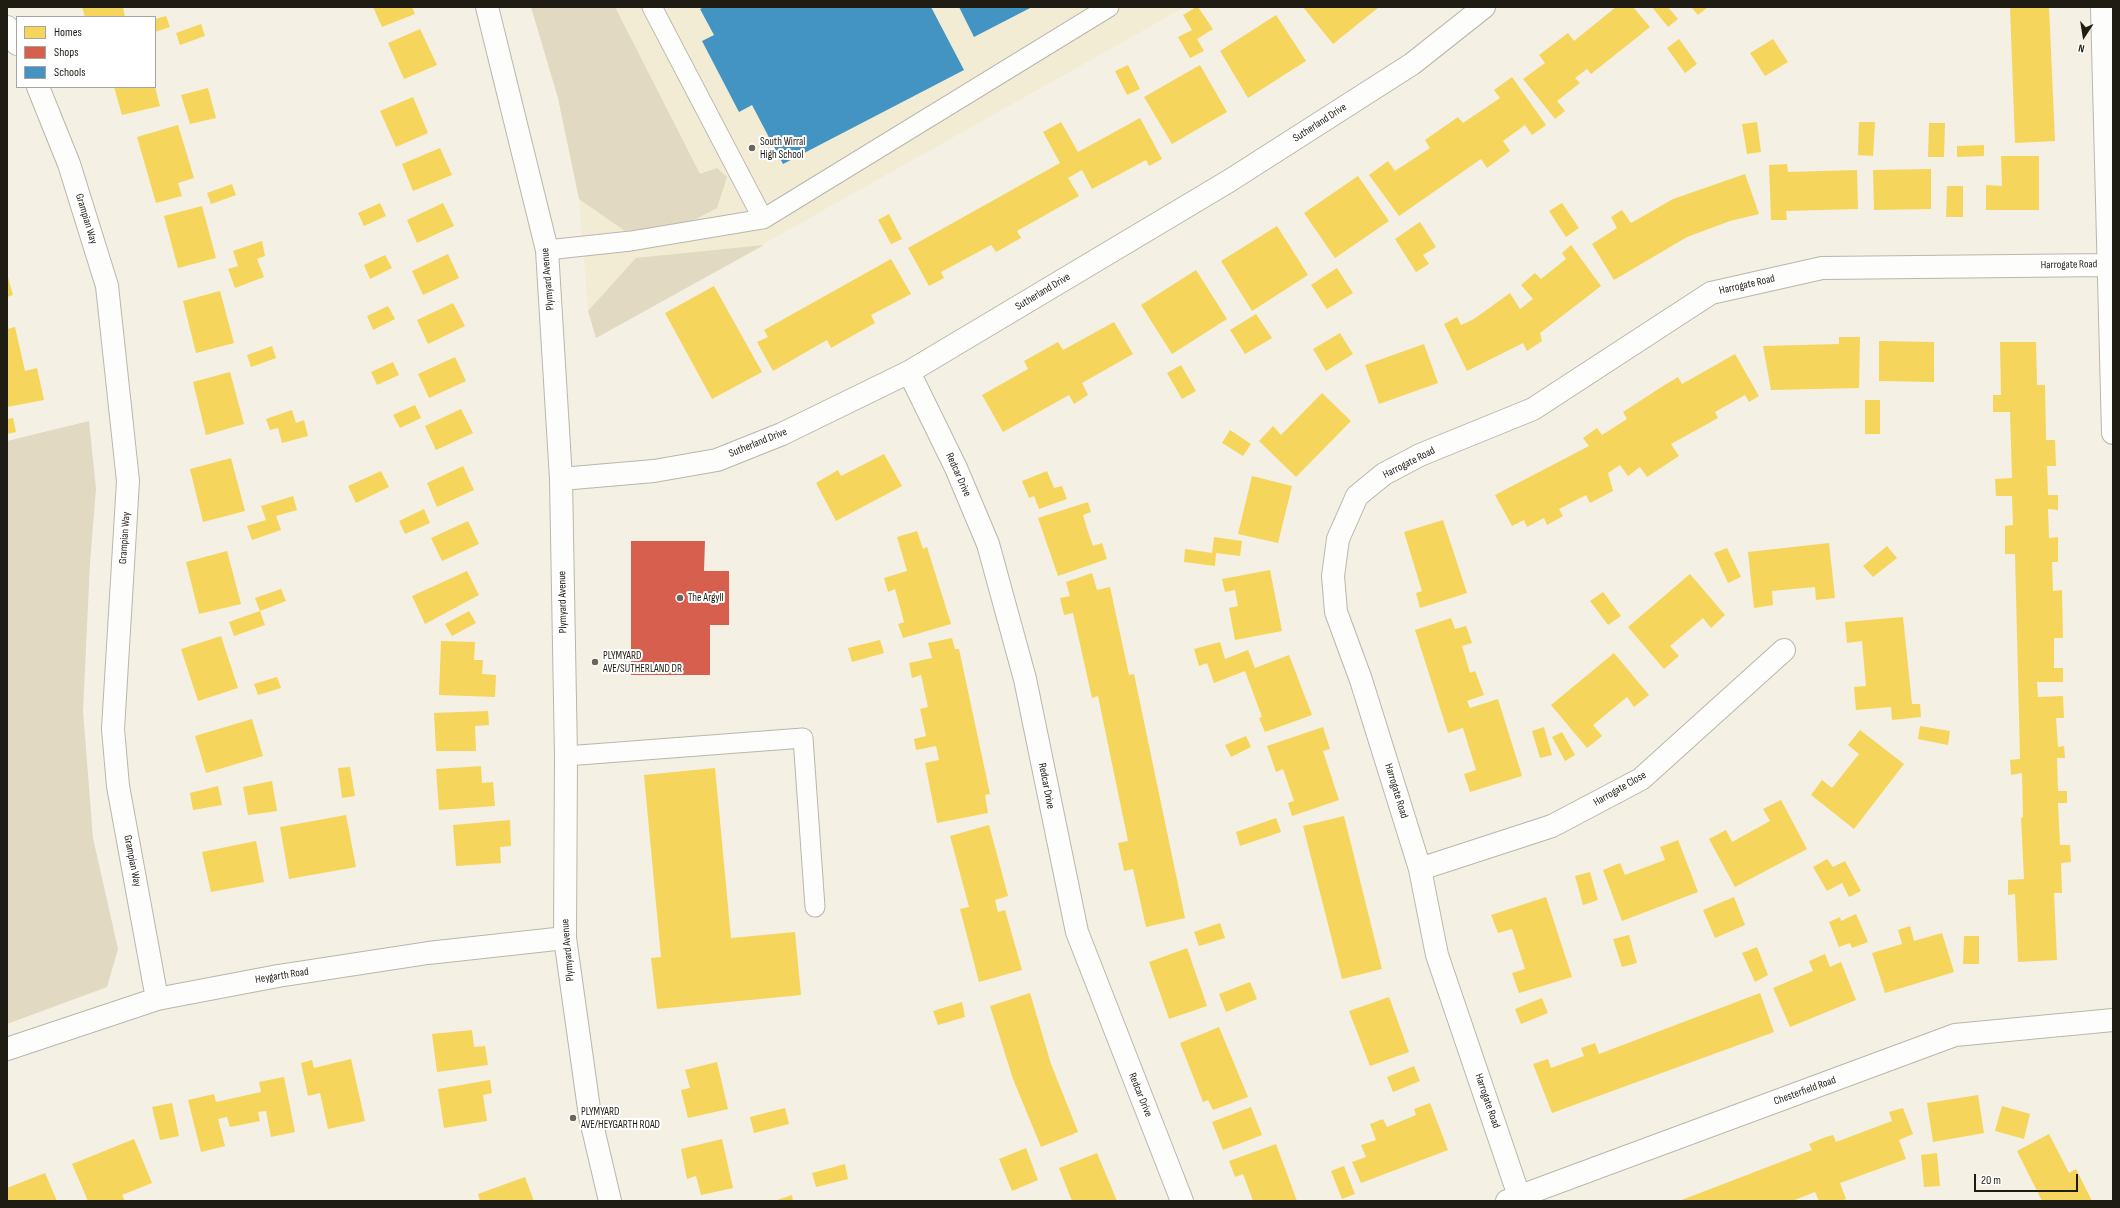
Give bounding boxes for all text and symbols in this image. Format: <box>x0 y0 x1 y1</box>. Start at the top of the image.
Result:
legend <box>16 16 156 88</box>
north arrow <box>2064 16 2104 56</box>
text: Homes <box>54 25 82 40</box>
text: N <box>2077 41 2086 55</box>
text: Shops <box>54 45 79 60</box>
text: Schools <box>54 65 86 80</box>
street label: Sutherland Drive <box>1291 101 1349 145</box>
place label: South Wirral High School <box>760 135 805 161</box>
marker: South Wirral High School <box>747 143 757 153</box>
street label: Grampian Way <box>72 192 100 246</box>
street label: Plymyard Avenue <box>539 247 557 311</box>
street label: Harrogate Road <box>2041 258 2097 272</box>
street label: Sutherland Drive <box>1013 271 1073 313</box>
street label: Harrogate Road <box>1718 272 1776 298</box>
street label: Sutherland Drive <box>727 425 789 461</box>
street label: Harrogate Road <box>1381 444 1437 482</box>
street label: Redcar Drive <box>943 451 973 499</box>
street label: Grampian Way <box>117 511 133 565</box>
street label: Plymyard Avenue <box>556 571 570 633</box>
place label: The Argyll <box>688 591 724 605</box>
marker: The Argyll <box>675 593 685 603</box>
place label: PLYMYARD AVE/SUTHERLAND DR <box>603 649 682 675</box>
marker: PLYMYARD AVE/SUTHERLAND DR <box>590 657 600 667</box>
street label: Redcar Drive <box>1035 762 1057 810</box>
street label: Harrogate Road <box>1381 762 1411 820</box>
street label: Harrogate Close <box>1591 769 1649 809</box>
street label: Grampian Way <box>121 834 143 888</box>
street label: Plymyard Avenue <box>559 918 577 982</box>
street label: Heygarth Road <box>254 965 310 987</box>
street label: Redcar Drive <box>1125 1071 1155 1119</box>
street label: Harrogate Road <box>1472 1072 1502 1130</box>
street label: Chesterfield Road <box>1772 1074 1838 1108</box>
place label: PLYMYARD AVE/HEYGARTH ROAD <box>581 1105 660 1131</box>
marker: PLYMYARD AVE/HEYGARTH ROAD <box>568 1113 578 1123</box>
scale bar <box>1976 1166 2080 1192</box>
text: 20 m <box>1981 1173 2001 1188</box>

